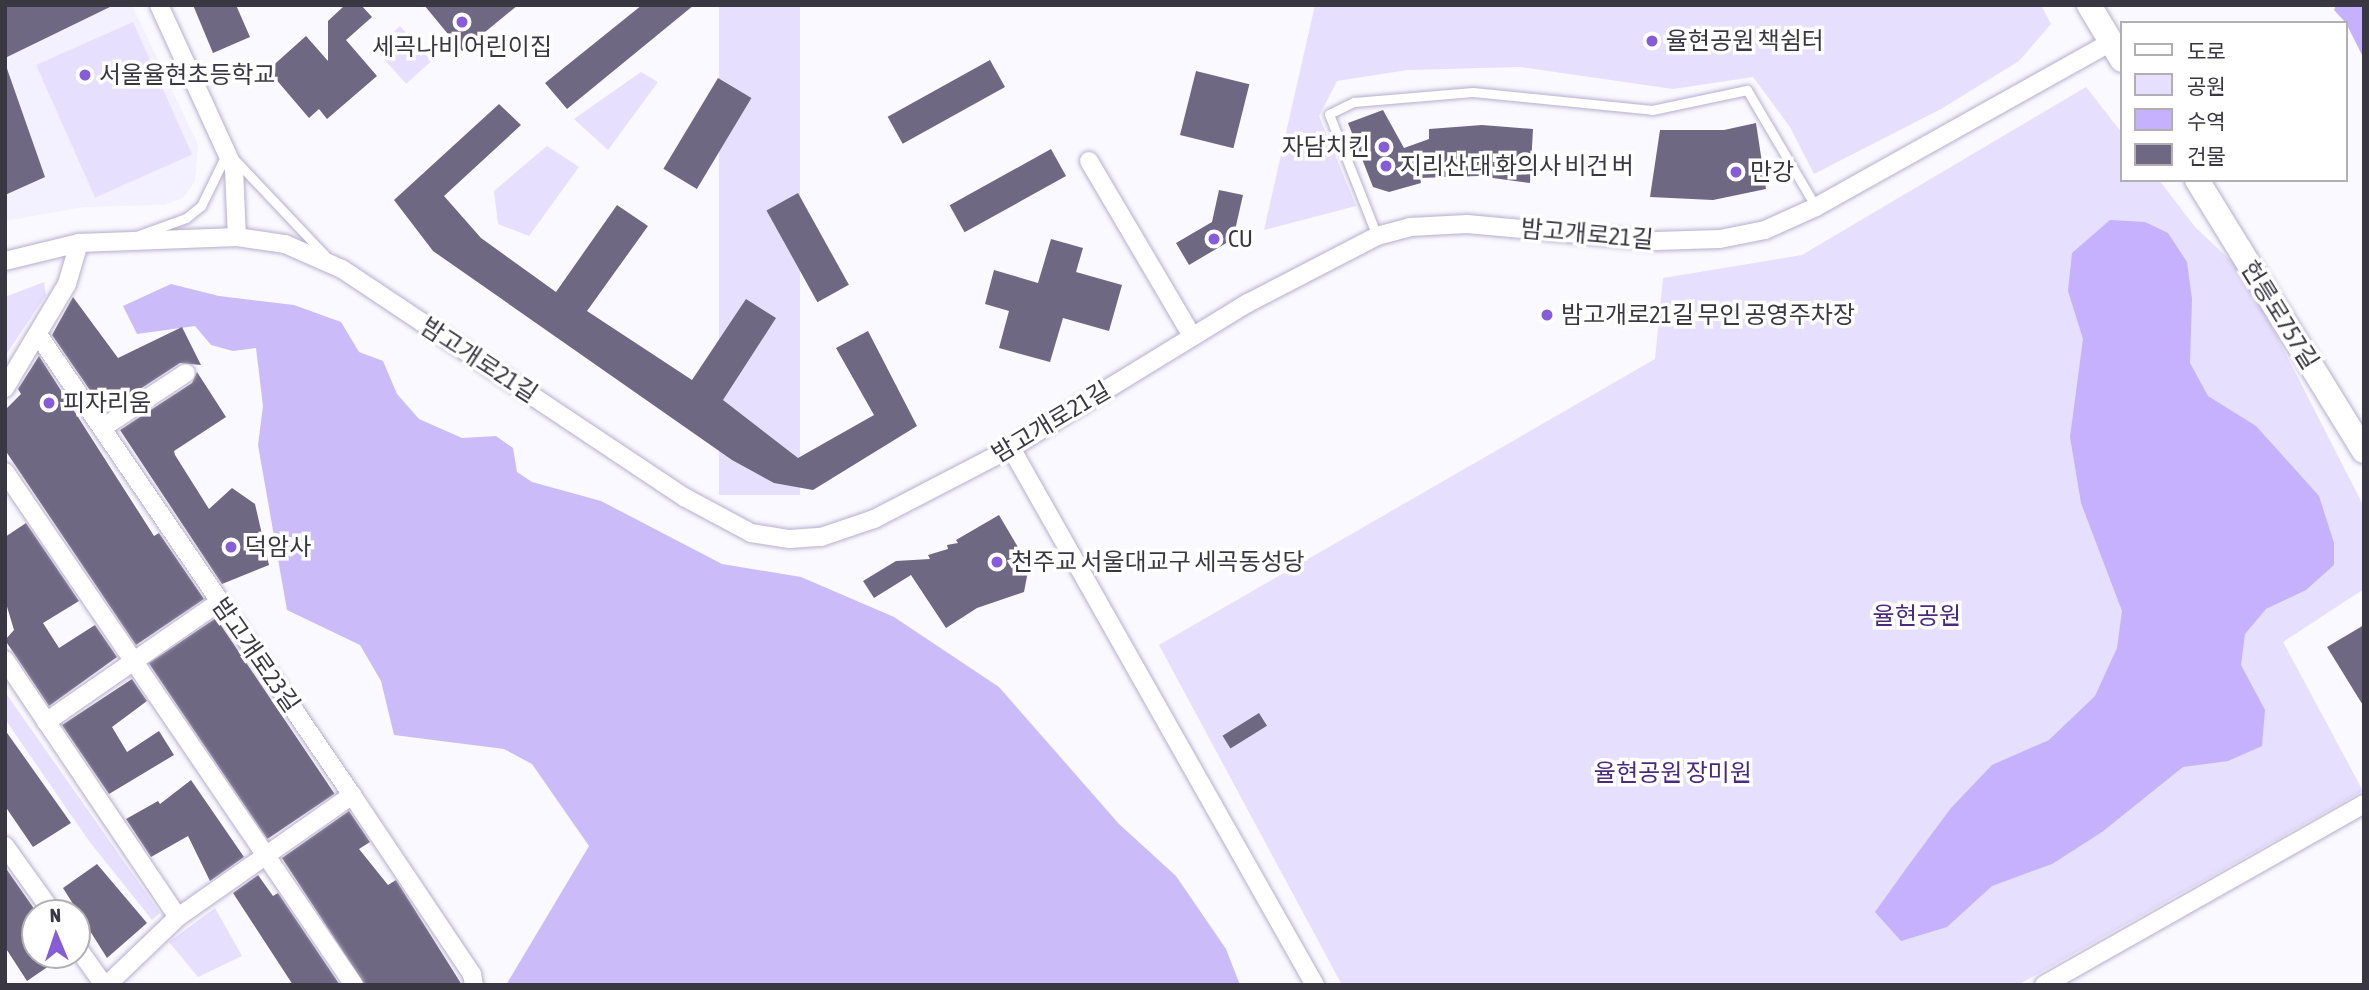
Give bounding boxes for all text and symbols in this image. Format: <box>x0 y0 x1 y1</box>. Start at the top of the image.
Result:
marker: 세곡나비 어린이집 <box>454 14 470 30</box>
legend <box>2120 21 2348 182</box>
place label: 율현공원 책쉼터 <box>1666 27 1824 55</box>
place label: 세곡나비 어린이집 <box>372 33 552 61</box>
marker: 율현공원 책쉼터 <box>1644 33 1660 49</box>
text: 도로 <box>2187 39 2226 63</box>
place label: 서울율현초등학교 <box>99 61 276 89</box>
marker: 서울율현초등학교 <box>77 67 93 83</box>
text: 공원 <box>2187 74 2226 98</box>
text: 수역 <box>2187 109 2226 133</box>
place label: 자담치킨 <box>1282 133 1370 161</box>
marker: 자담치킨 <box>1376 139 1392 155</box>
text: 건물 <box>2187 144 2226 168</box>
place label: 지리산 대 화의사 비건 버 <box>1400 152 1634 180</box>
marker: 지리산 대 화의사 비건 버 <box>1378 158 1394 174</box>
place label: 만강 <box>1750 158 1794 186</box>
marker: 만강 <box>1728 164 1744 180</box>
street label: 밤고개로21길 <box>1520 214 1654 254</box>
place label: CU <box>1228 225 1253 253</box>
marker: CU <box>1206 231 1222 247</box>
street label: 헌릉로757길 <box>2235 256 2325 374</box>
place label: 밤고개로21길 무인 공영주차장 <box>1561 301 1855 329</box>
marker: 밤고개로21길 무인 공영주차장 <box>1539 307 1555 323</box>
street label: 밤고개로21길 <box>415 312 543 408</box>
street label: 밤고개로21길 <box>987 375 1115 469</box>
place label: 피자리움 <box>63 389 151 417</box>
marker: 피자리움 <box>41 395 57 411</box>
place label: 덕암사 <box>245 533 311 561</box>
marker: 덕암사 <box>223 539 239 555</box>
place label: 천주교 서울대교구 세곡동성당 <box>1011 548 1305 576</box>
marker: 천주교 서울대교구 세곡동성당 <box>989 554 1005 570</box>
street label: 밤고개로23길 <box>206 592 306 718</box>
park label: 율현공원 <box>1873 602 1961 630</box>
park label: 율현공원 장미원 <box>1594 759 1752 787</box>
north arrow <box>21 899 91 969</box>
text: N <box>49 904 61 926</box>

